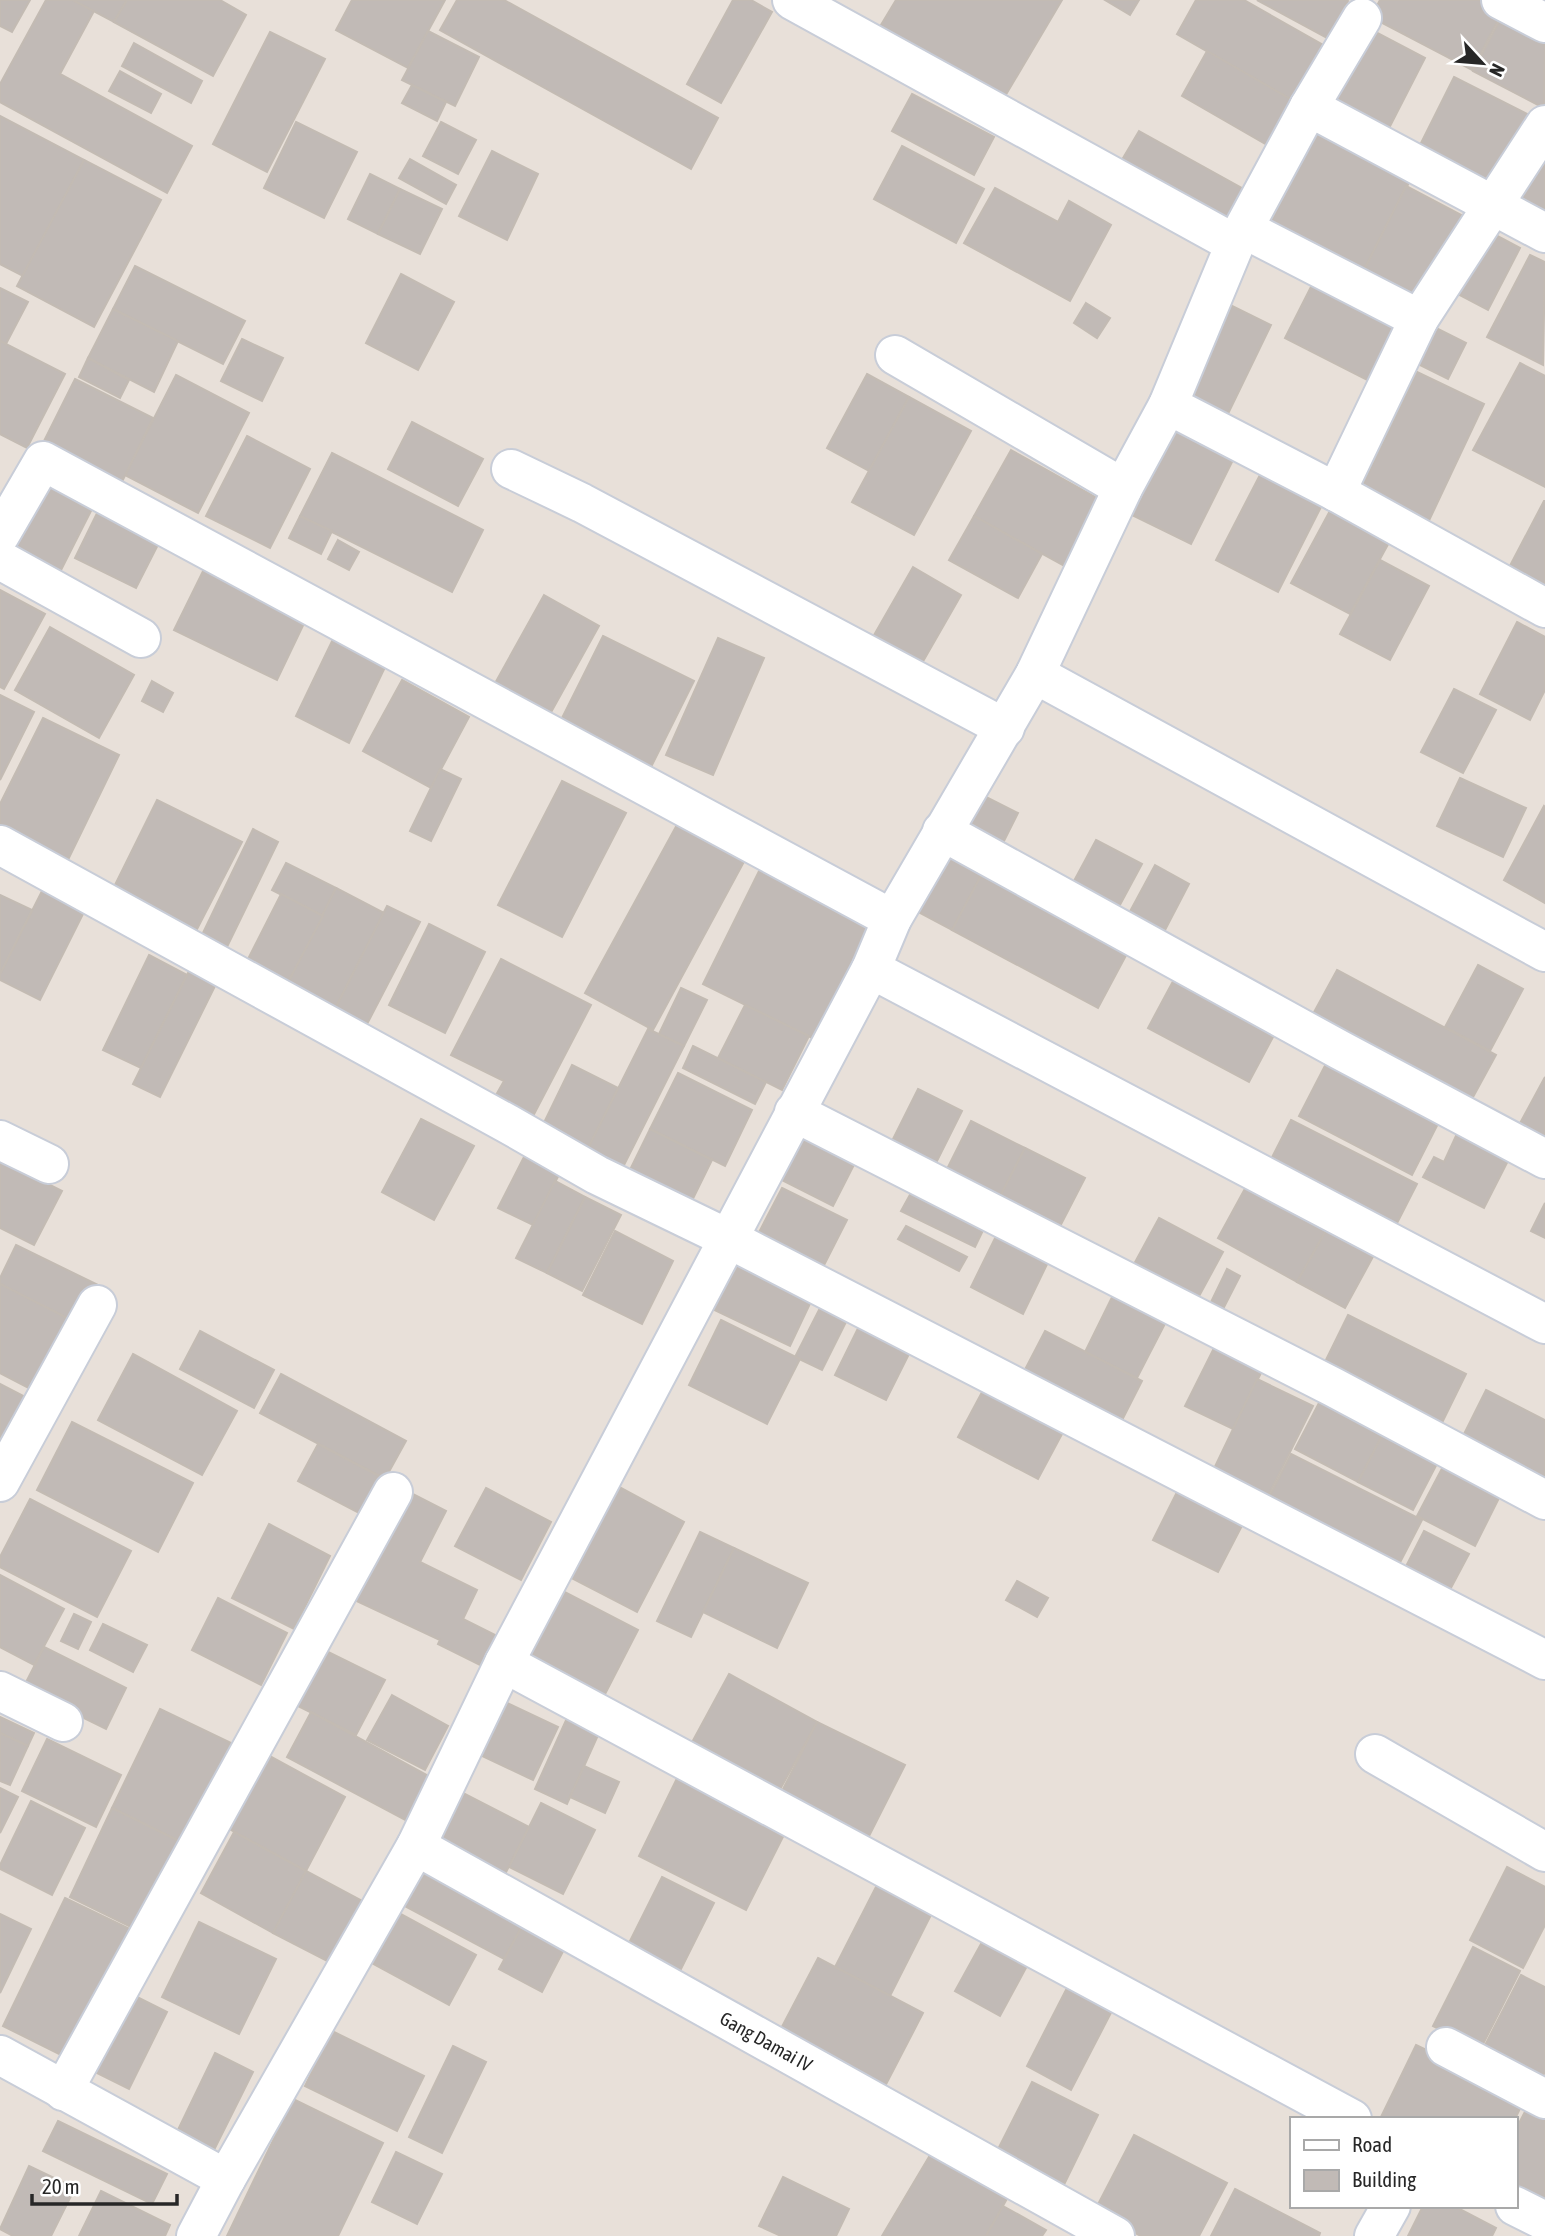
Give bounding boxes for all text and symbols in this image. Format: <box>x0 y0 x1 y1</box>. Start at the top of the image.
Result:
north arrow <box>1447 28 1517 98</box>
text: N <box>1485 61 1510 80</box>
street label: Gang Damai IV <box>716 2007 817 2076</box>
legend <box>1290 2117 1517 2208</box>
text: Road <box>1352 2132 1392 2156</box>
scale bar <box>32 2162 177 2206</box>
text: Building <box>1352 2167 1416 2191</box>
text: 20 m <box>42 2174 80 2198</box>

